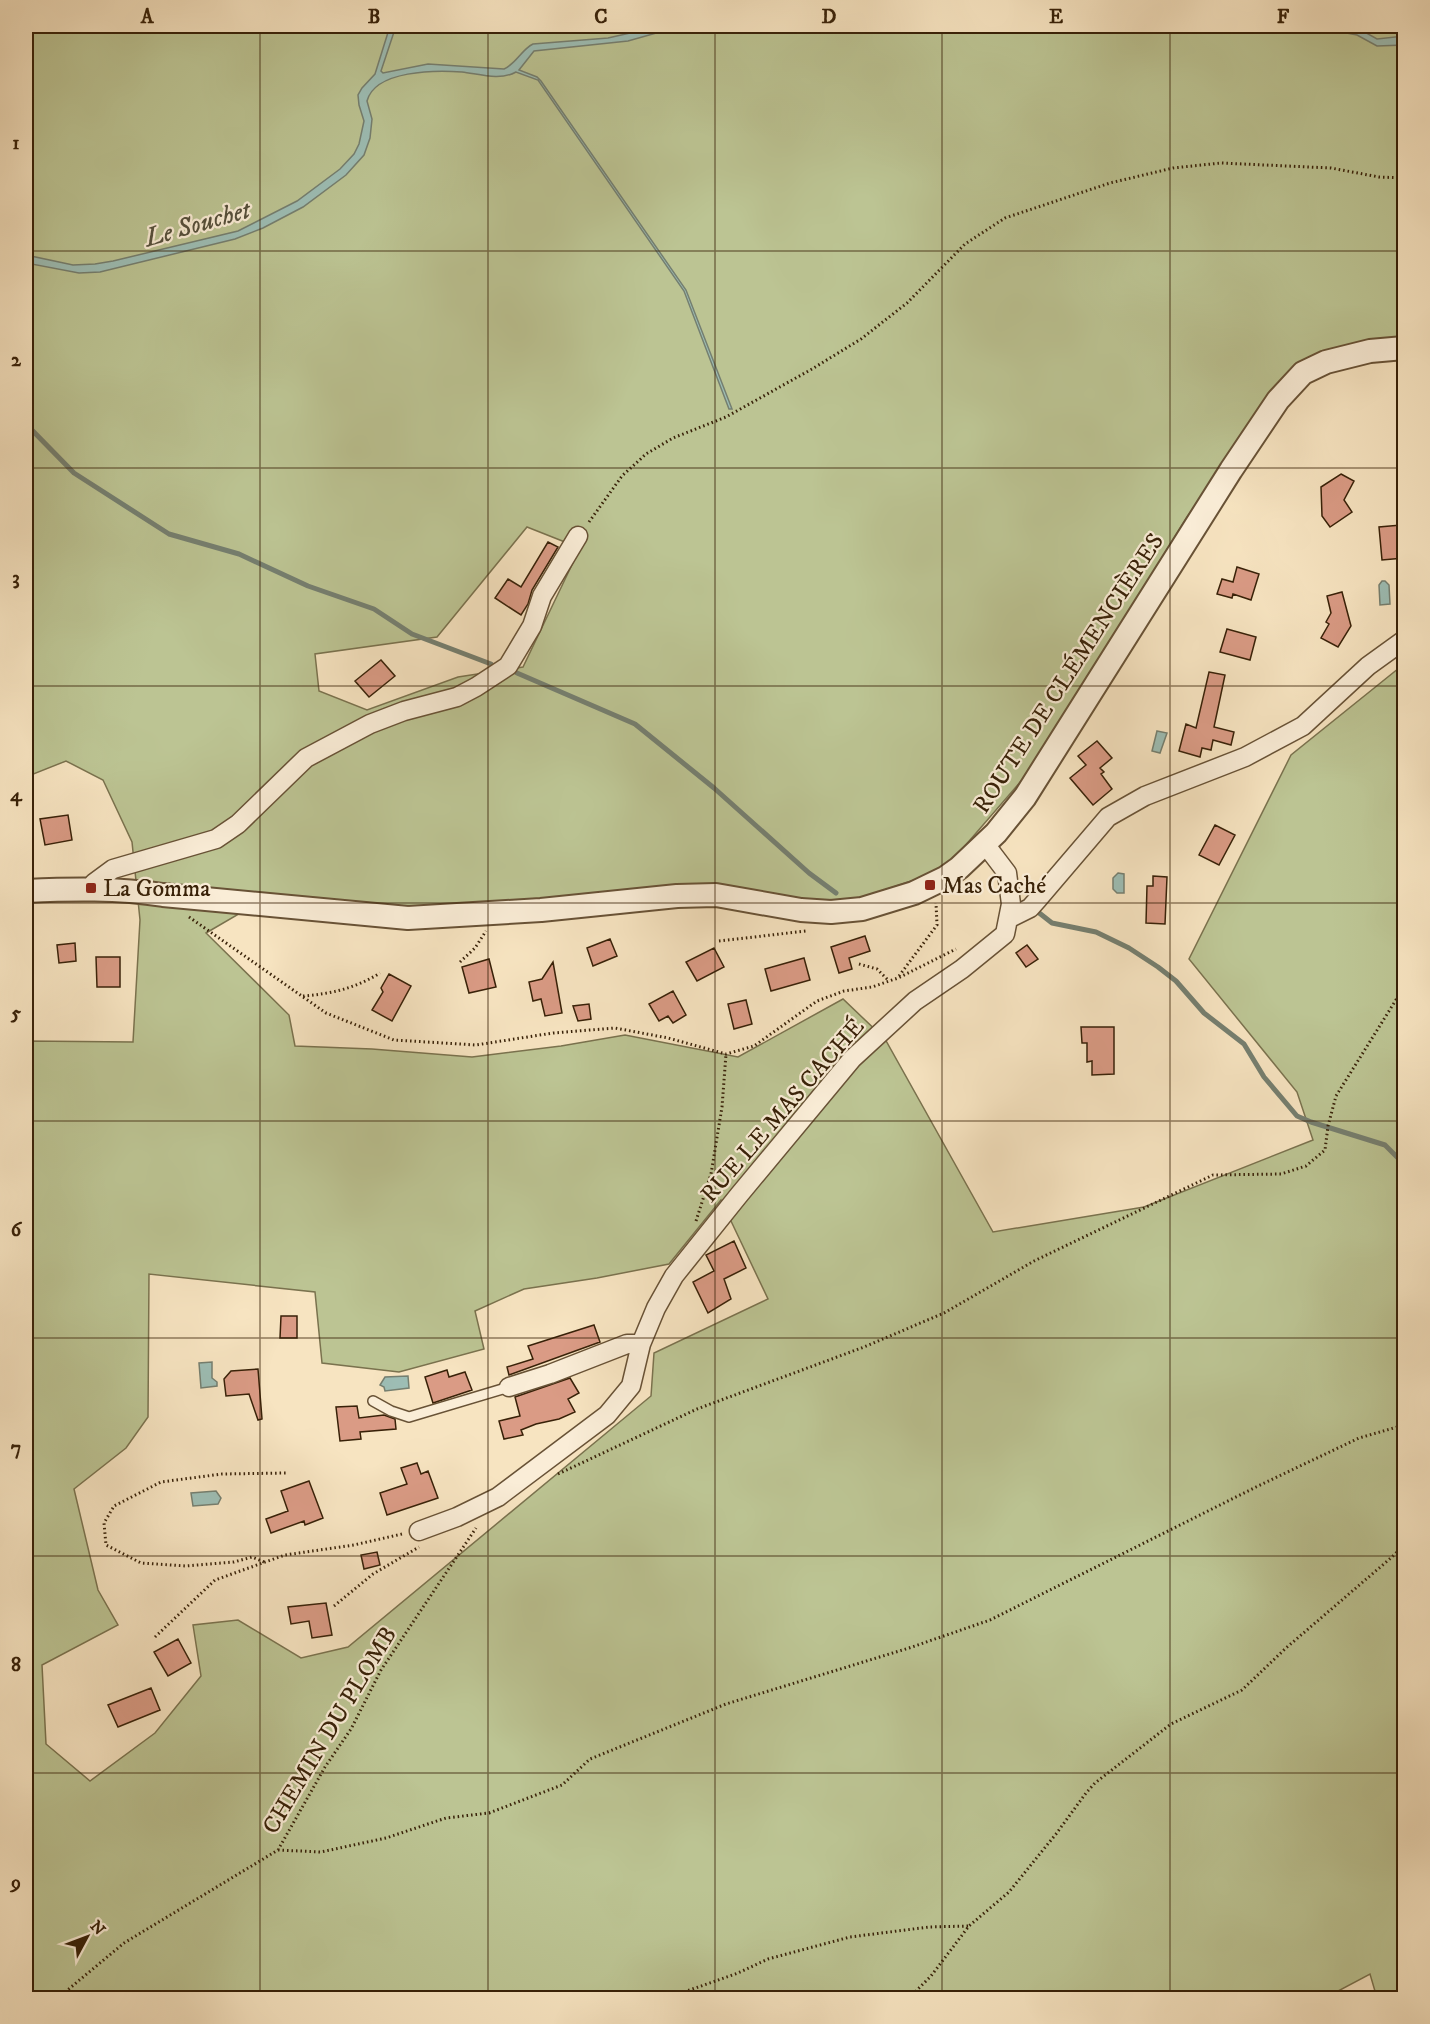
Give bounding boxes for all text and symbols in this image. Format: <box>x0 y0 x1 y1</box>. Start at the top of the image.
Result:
text: A <box>140 5 155 30</box>
text: B <box>368 5 380 30</box>
text: C <box>594 5 608 30</box>
text: D <box>822 5 837 30</box>
text: E <box>1049 5 1063 30</box>
text: F <box>1277 5 1290 30</box>
text: 1 <box>12 131 20 156</box>
water label: Le Souchet <box>139 193 256 256</box>
text: 2 <box>11 348 22 373</box>
street label: ROUTE DE CLÉMENCIÈRES <box>967 528 1171 819</box>
text: 3 <box>12 566 20 591</box>
text: 4 <box>10 783 23 808</box>
place label: Mas Caché <box>942 871 1046 901</box>
place label: La Gomma <box>103 874 211 904</box>
marker: Mas Caché <box>923 878 937 892</box>
marker: La Gomma <box>84 881 98 895</box>
text: 5 <box>10 1001 21 1026</box>
street label: RUE LE MAS CACHÉ <box>694 1012 871 1209</box>
text: 6 <box>11 1218 23 1243</box>
text: 7 <box>11 1436 21 1461</box>
street label: CHEMIN DU PLOMB <box>256 1621 404 1840</box>
text: 8 <box>11 1653 21 1678</box>
text: 9 <box>9 1871 21 1896</box>
north arrow <box>57 1907 117 1967</box>
text: N <box>86 1916 109 1939</box>

